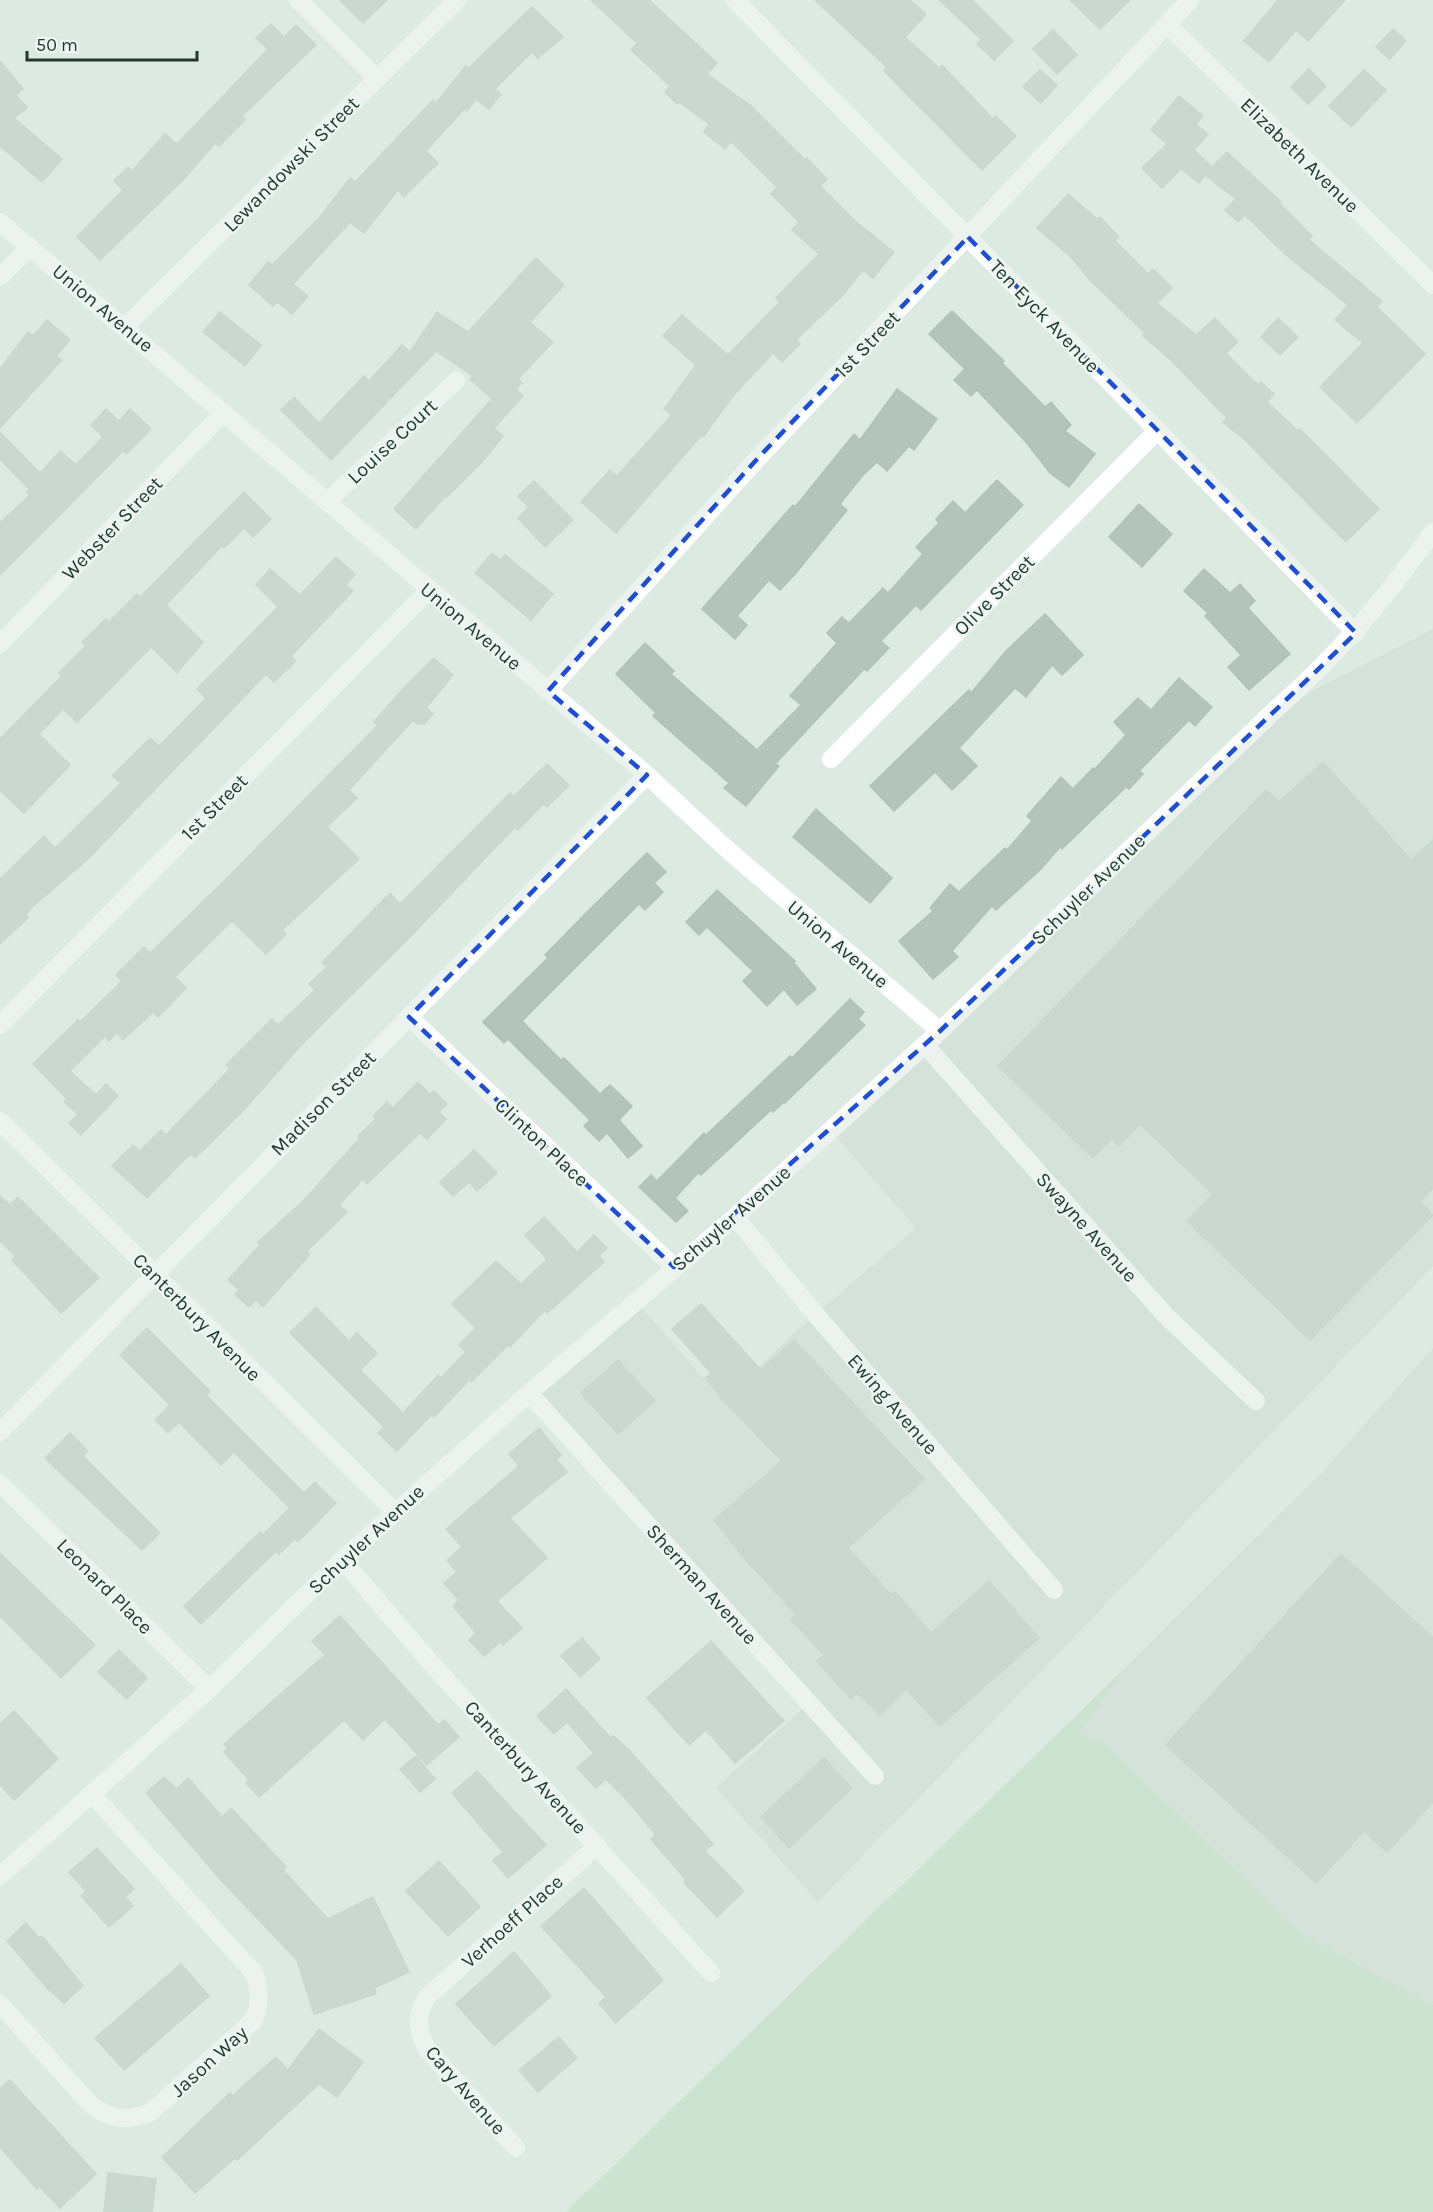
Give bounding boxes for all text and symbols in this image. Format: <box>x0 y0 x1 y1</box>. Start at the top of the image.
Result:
scale bar <box>27 24 196 62</box>
text: 50 m <box>36 34 78 56</box>
street label: Lewandowski Street <box>219 92 364 237</box>
street label: Elizabeth Avenue <box>1236 93 1364 218</box>
street label: Ten Eyck Avenue <box>985 255 1104 378</box>
street label: Union Avenue <box>48 260 158 357</box>
street label: 1st Street <box>830 306 905 383</box>
street label: Louise Court <box>343 394 442 489</box>
street label: Webster Street <box>57 472 168 585</box>
street label: Olive Street <box>949 550 1040 640</box>
street label: Union Avenue <box>416 578 526 675</box>
street label: 1st Street <box>176 769 253 845</box>
street label: Schuyler Avenue <box>1027 829 1150 950</box>
street label: Union Avenue <box>783 896 893 993</box>
street label: Madison Street <box>266 1046 381 1161</box>
street label: Clinton Place <box>490 1093 593 1192</box>
street label: Schuyler Avenue <box>667 1161 795 1276</box>
street label: Swayne Avenue <box>1031 1168 1142 1287</box>
street label: Canterbury Avenue <box>128 1249 265 1386</box>
street label: Ewing Avenue <box>843 1349 943 1459</box>
street label: Schuyler Avenue <box>304 1480 429 1599</box>
street label: Sherman Avenue <box>642 1519 762 1649</box>
street label: Leonard Place <box>52 1534 157 1639</box>
street label: Canterbury Avenue <box>460 1696 592 1839</box>
street label: Verhoeff Place <box>457 1870 568 1973</box>
street label: Jason Way <box>166 2021 252 2102</box>
street label: Cary Avenue <box>421 2041 511 2140</box>

